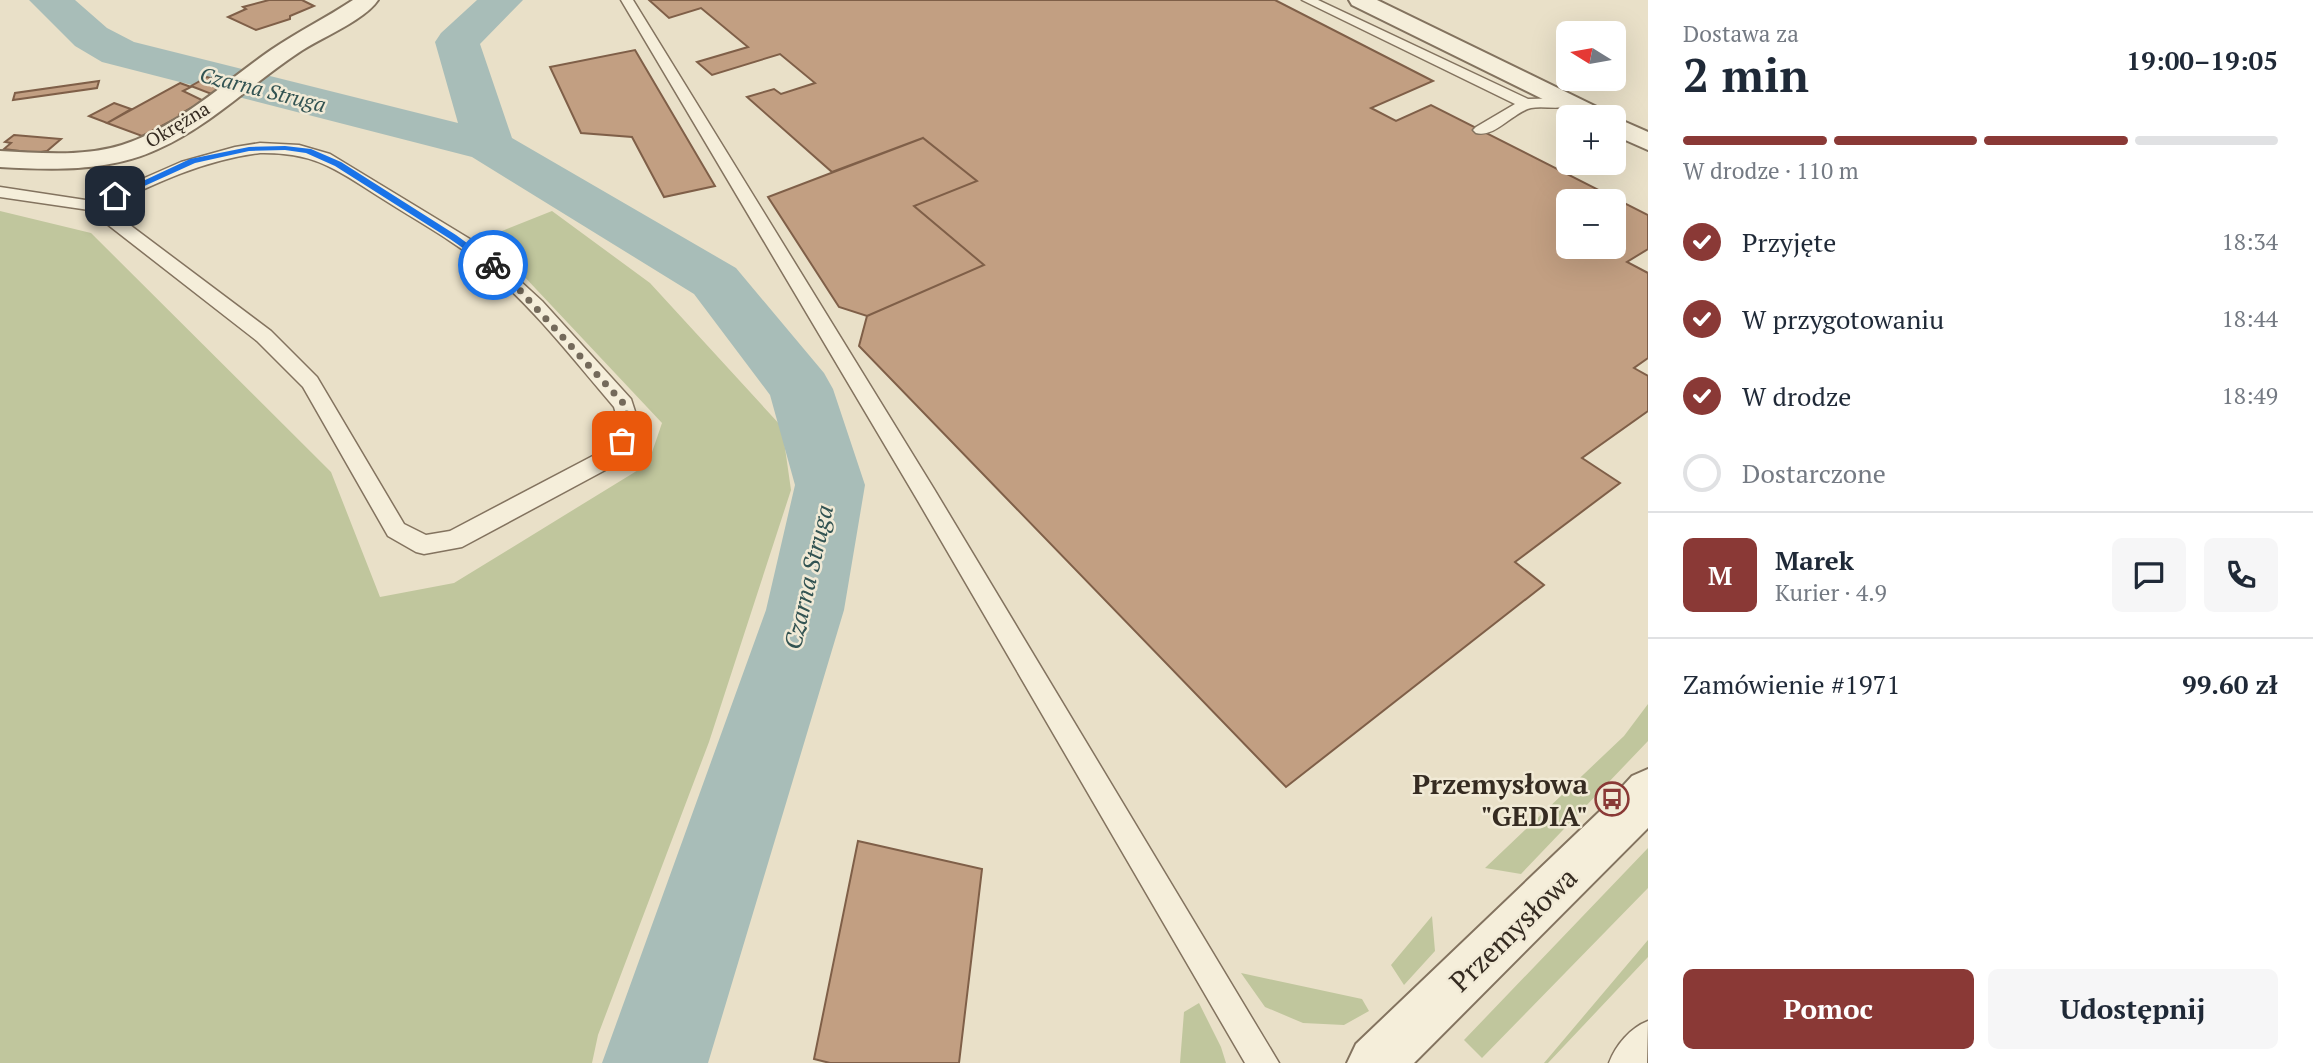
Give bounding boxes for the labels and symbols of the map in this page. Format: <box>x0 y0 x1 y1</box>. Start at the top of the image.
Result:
north arrow <box>1556 21 1626 91</box>
water label: Czarna Struga <box>197 60 329 118</box>
street label: Okrężna <box>140 95 214 153</box>
pin <box>85 166 145 226</box>
courier <box>458 230 528 300</box>
pin <box>592 411 652 471</box>
water label: Czarna Struga <box>776 502 840 652</box>
place label: Przemysłowa "GEDIA" <box>1412 765 1588 834</box>
bus stop icon: Przemysłowa "GEDIA" <box>1593 780 1631 818</box>
street label: Przemysłowa <box>1441 859 1585 999</box>

